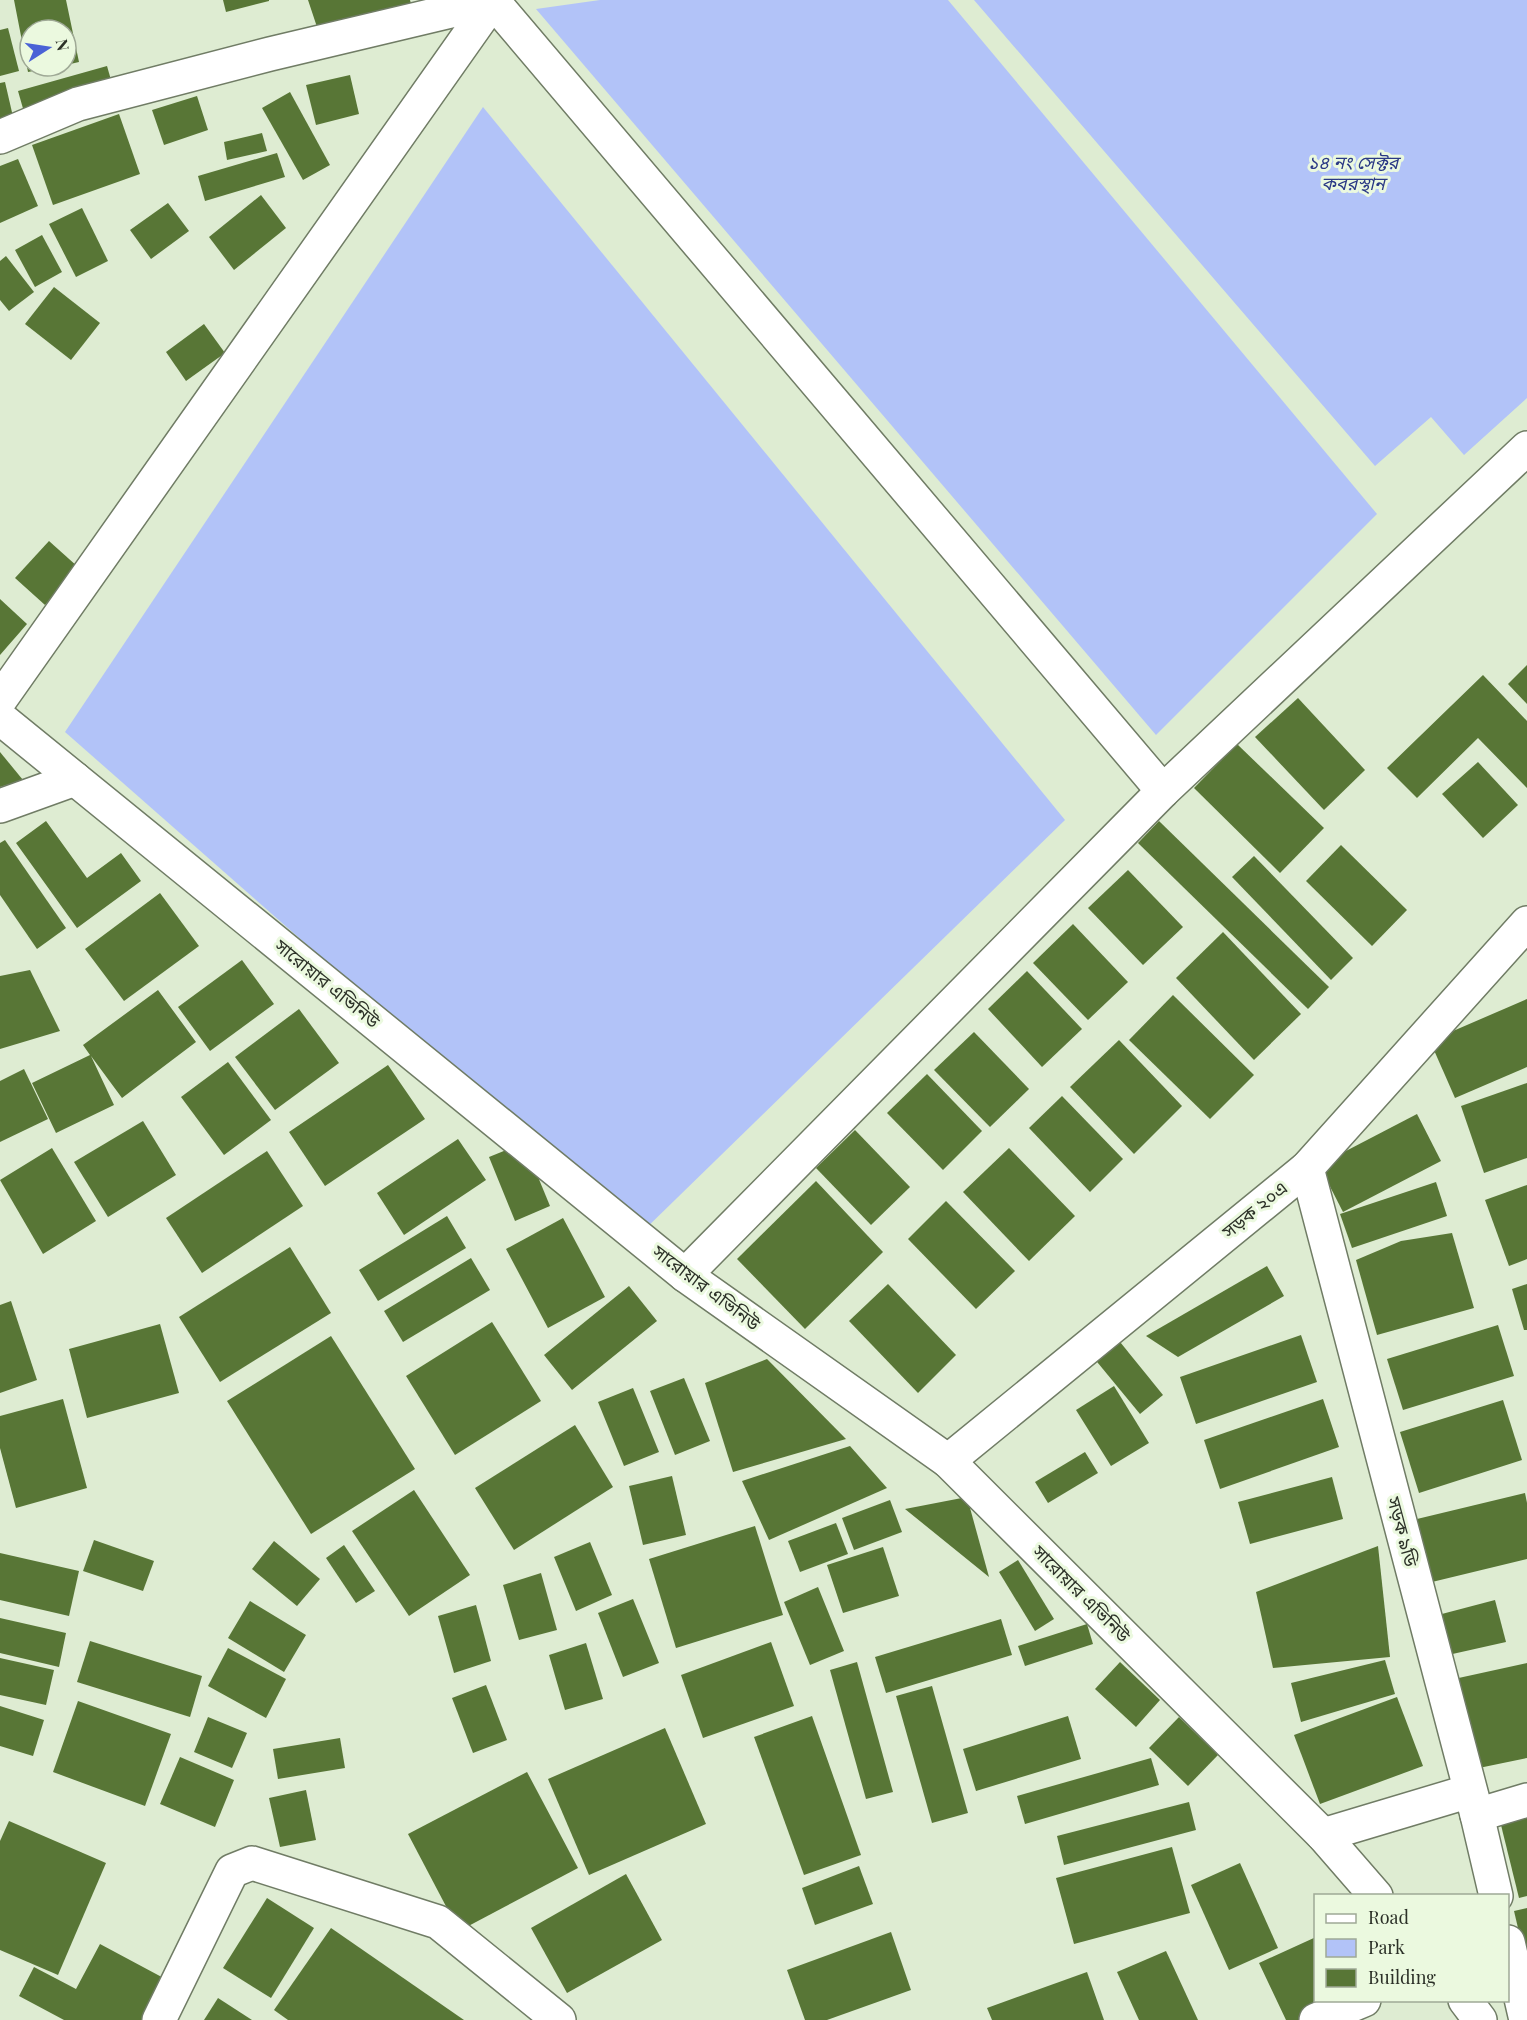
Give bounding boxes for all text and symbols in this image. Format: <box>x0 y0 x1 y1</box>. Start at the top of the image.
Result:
north arrow <box>18 18 78 78</box>
text: N <box>52 37 75 53</box>
park label: ১৪ নং সেক্টর কবরস্থান <box>1308 150 1402 195</box>
street label: সারোয়ার এভিনিউ <box>269 933 385 1033</box>
street label: সড়ক ২০এ <box>1216 1176 1292 1244</box>
street label: সারোয়ার এভিনিউ <box>647 1238 765 1335</box>
street label: সড়ক ৯ডি <box>1382 1493 1424 1569</box>
street label: সারোয়ার এভিনিউ <box>1027 1539 1136 1647</box>
legend <box>1314 1894 1509 2002</box>
text: Road <box>1368 1905 1409 1929</box>
text: Park <box>1368 1935 1405 1959</box>
text: Building <box>1368 1965 1436 1989</box>

